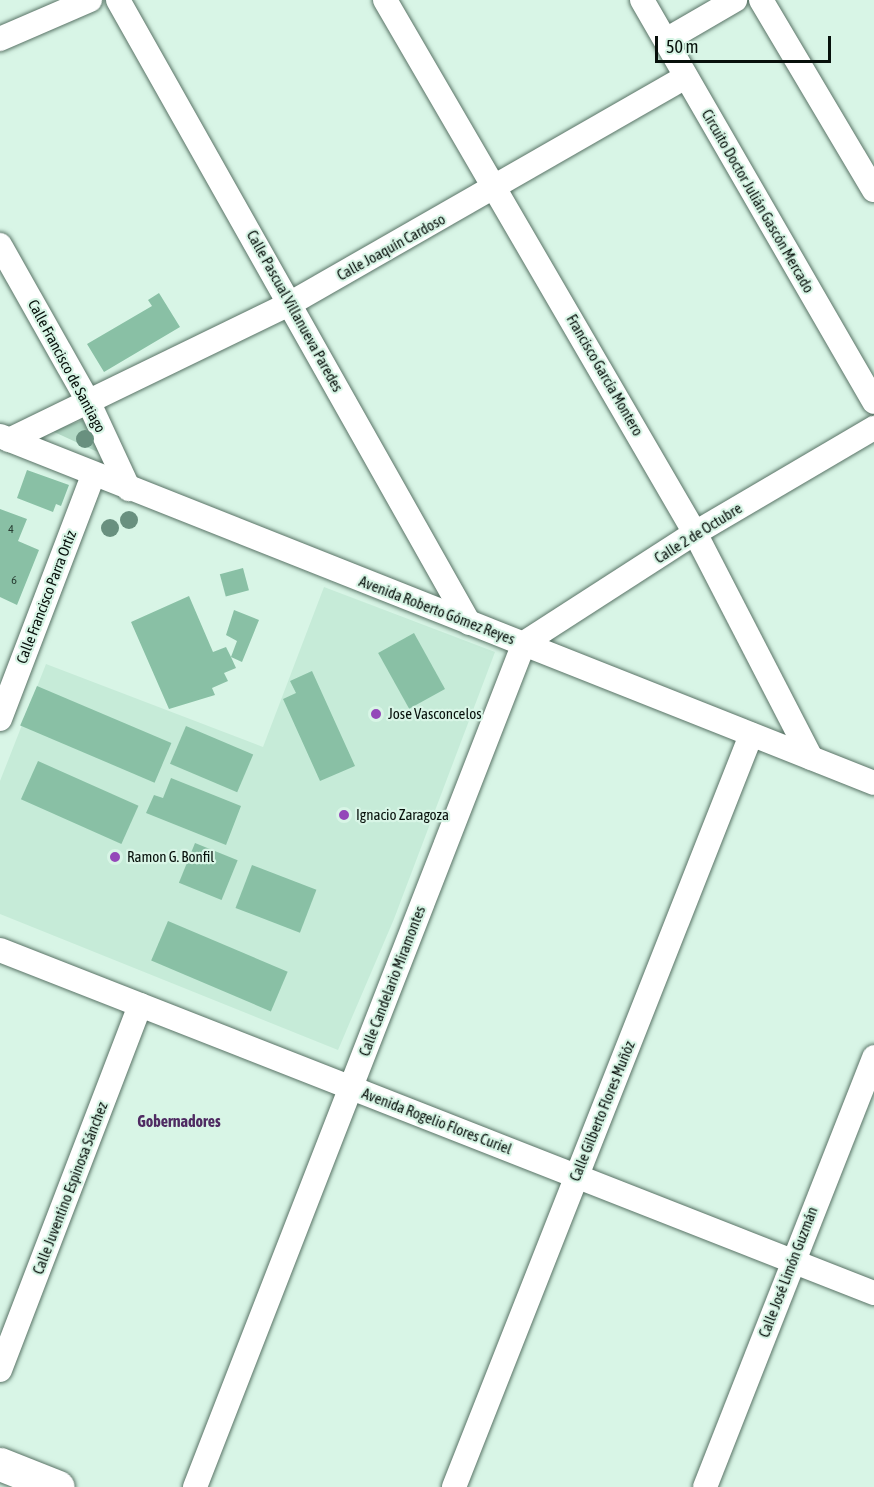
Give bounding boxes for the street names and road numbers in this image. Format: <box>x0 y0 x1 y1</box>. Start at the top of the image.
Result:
street label: Circuito Doctor Julián Gascón Mercado <box>698 106 818 296</box>
street label: Calle Joaquín Cardoso <box>334 210 448 284</box>
street label: Calle Pascual Villanueva Paredes <box>243 227 347 395</box>
street label: Calle Francisco de Santiago <box>24 296 110 436</box>
street label: Francisco García Montero <box>563 311 647 439</box>
street label: Calle 2 de Octubre <box>651 499 745 567</box>
street label: Calle Francisco Parra Ortiz <box>12 528 80 666</box>
street label: Avenida Roberto Gómez Reyes <box>357 572 517 648</box>
street label: Calle Candelario Miramontes <box>355 903 429 1059</box>
street label: Calle Gilberto Flores Muñóz <box>566 1038 638 1184</box>
street label: Avenida Rogelio Flores Curiel <box>359 1084 515 1158</box>
street label: Calle Juventino Espinosa Sánchez <box>29 1099 111 1277</box>
street label: Calle José Limón Guzmán <box>755 1204 821 1340</box>

